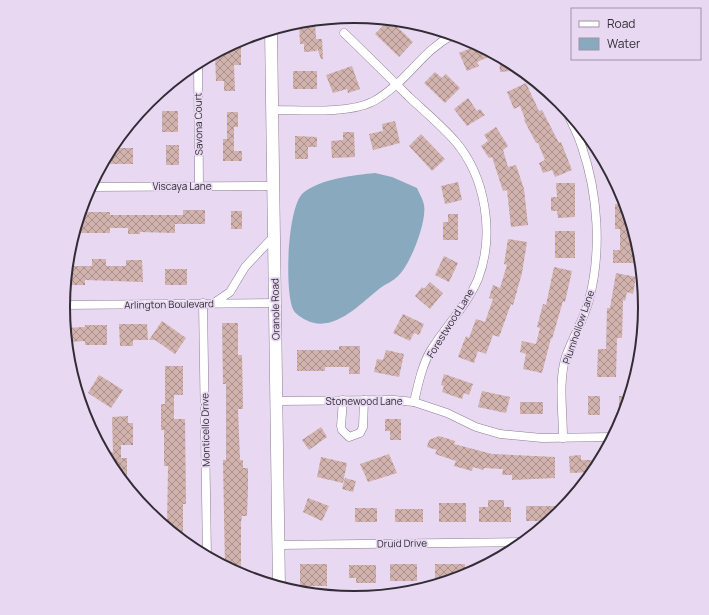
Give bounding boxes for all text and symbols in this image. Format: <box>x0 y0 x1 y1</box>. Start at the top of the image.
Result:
legend <box>571 8 701 60</box>
text: Road <box>607 15 635 32</box>
text: Water <box>607 35 641 52</box>
street label: Savona Court <box>190 93 206 155</box>
street label: Viscaya Lane <box>152 179 212 193</box>
street label: Oranole Road <box>267 278 283 340</box>
street label: Forestwood Lane <box>423 286 477 360</box>
street label: Plumhollow Lane <box>559 288 597 366</box>
street label: Arlington Boulevard <box>124 296 214 312</box>
street label: Monticello Drive <box>197 393 213 467</box>
street label: Stonewood Lane <box>325 394 403 408</box>
street label: Druid Drive <box>377 536 427 550</box>

